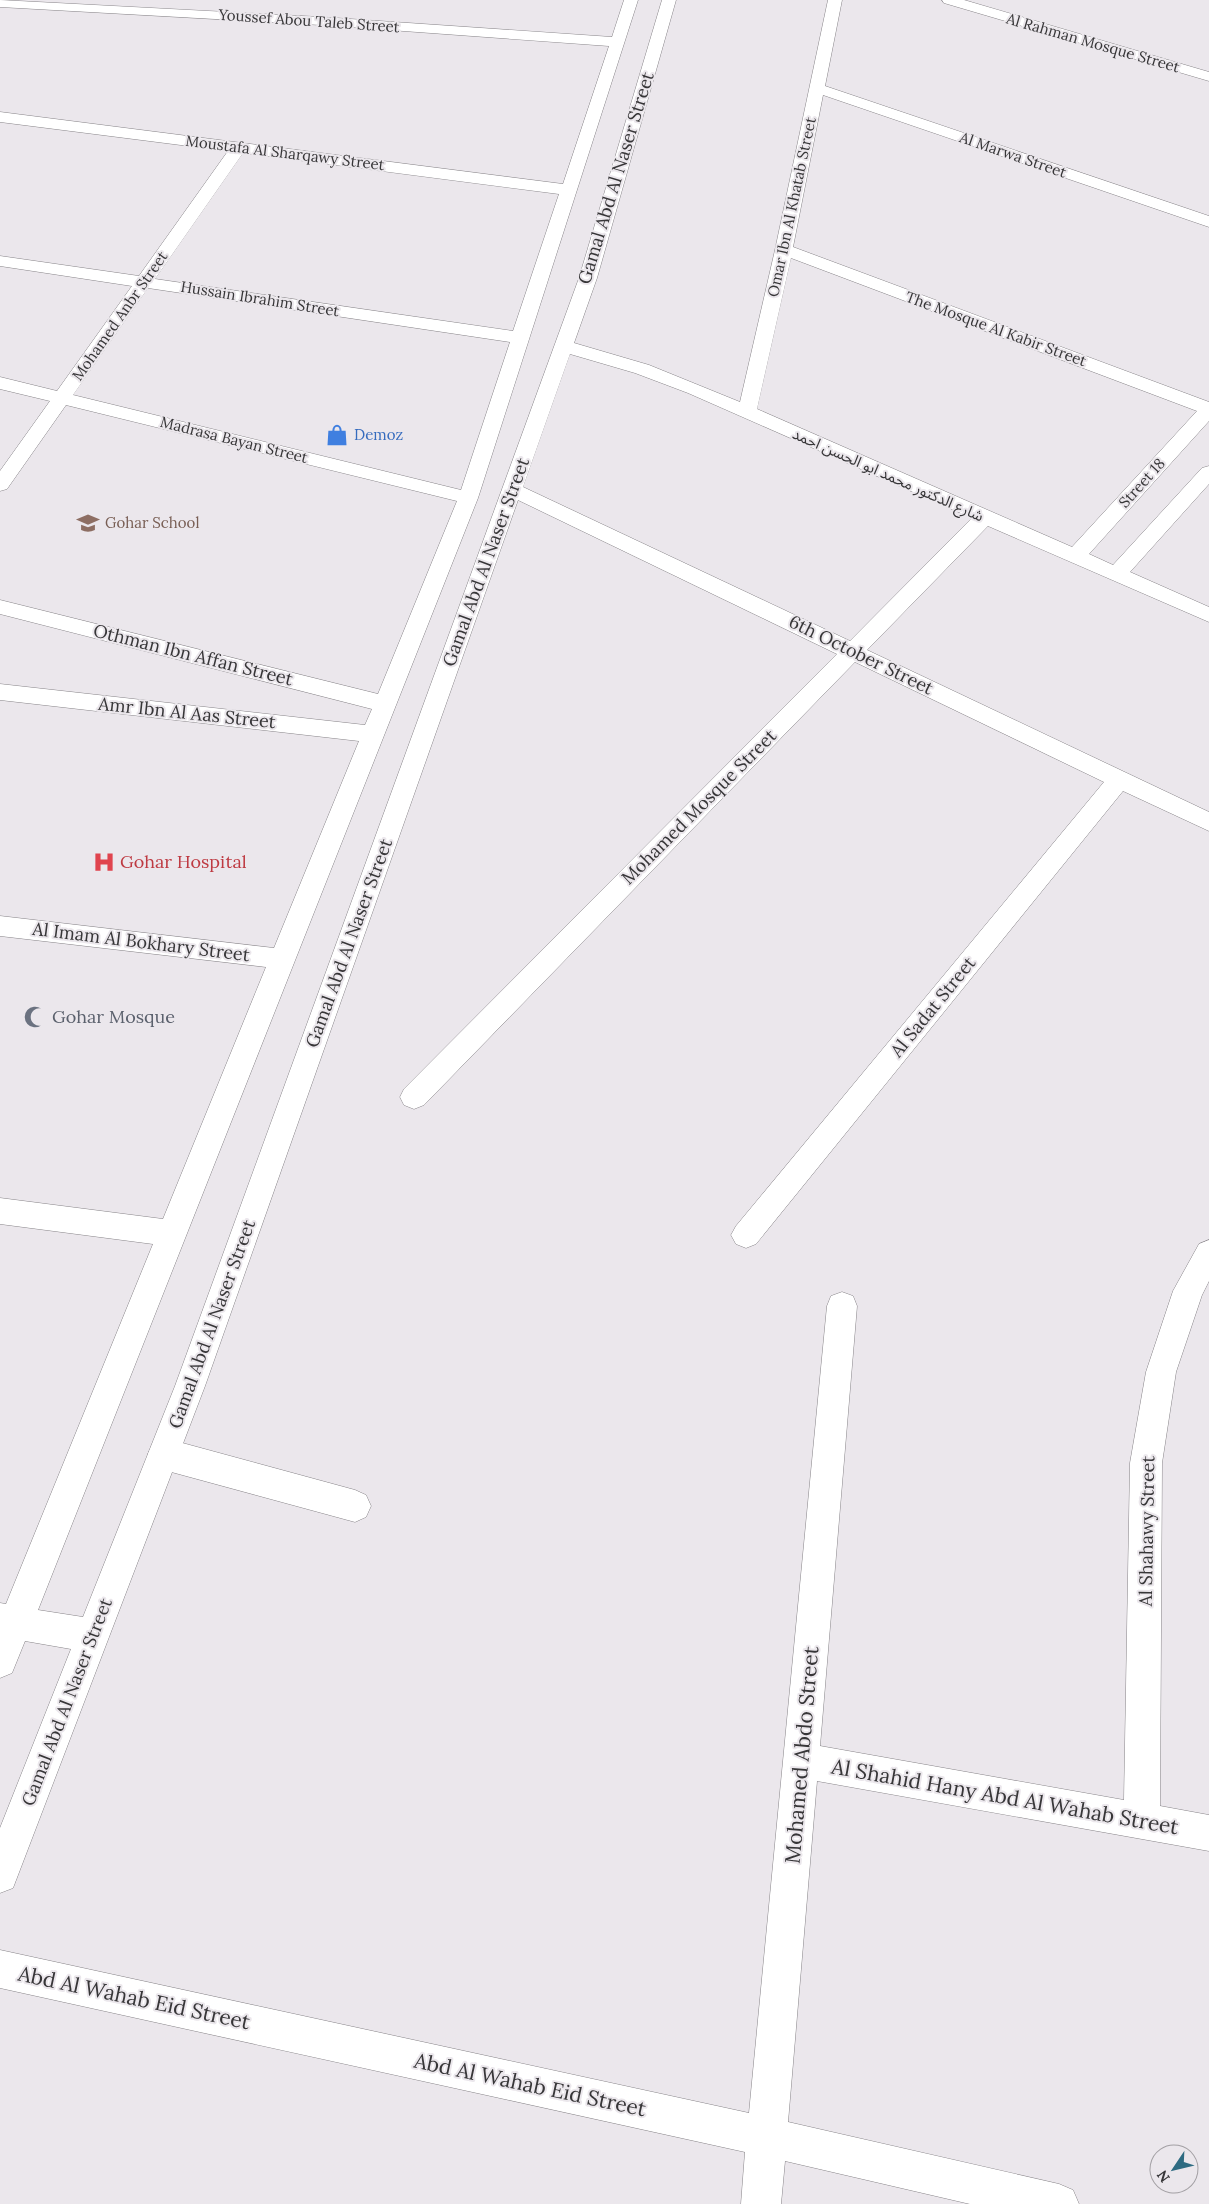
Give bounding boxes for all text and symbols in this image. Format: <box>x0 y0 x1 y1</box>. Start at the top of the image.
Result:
street label: Youssef Abou Taleb Street <box>217 5 400 36</box>
street label: Al Rahman Mosque Street <box>1003 8 1182 76</box>
street label: Gamal Abd Al Naser Street <box>572 69 659 287</box>
street label: Omar Ibn Al Khatab Street <box>763 115 820 299</box>
street label: Al Marwa Street <box>956 127 1069 182</box>
street label: Moustafa Al Sharqawy Street <box>185 131 386 174</box>
street label: Mohamed Anbr Street <box>68 247 172 384</box>
street label: Hussain Ibrahim Street <box>179 277 341 320</box>
street label: The Mosque Al Kabir Street <box>903 287 1089 370</box>
street label: Madrasa Bayan Street <box>158 412 310 467</box>
shop icon: Demoz <box>324 422 350 448</box>
street label: شارع الدكتور محمد ابو الحسن احمد <box>788 424 987 528</box>
place label: Demoz <box>354 425 403 444</box>
street label: Gamal Abd Al Naser Street <box>437 454 534 669</box>
street label: Street 18 <box>1114 454 1169 511</box>
school or university icon: Gohar School <box>75 510 101 536</box>
place label: Gohar School <box>105 513 199 532</box>
street label: 6th October Street <box>785 610 937 700</box>
street label: Othman Ibn Affan Street <box>91 619 295 690</box>
street label: Amr Ibn Al Aas Street <box>96 692 277 733</box>
street label: Mohamed Mosque Street <box>616 724 781 889</box>
street label: Gamal Abd Al Naser Street <box>300 835 397 1050</box>
hospital icon: Gohar Hospital <box>91 849 117 875</box>
place label: Gohar Hospital <box>120 850 247 873</box>
street label: Al Imam Al Bokhary Street <box>30 917 251 966</box>
street label: Al Sadat Street <box>884 952 980 1063</box>
mosque icon: Gohar Mosque <box>22 1004 48 1030</box>
place label: Gohar Mosque <box>52 1005 175 1028</box>
street label: Gamal Abd Al Naser Street <box>163 1216 260 1431</box>
street label: Al Shahawy Street <box>1134 1455 1159 1608</box>
street label: Gamal Abd Al Naser Street <box>16 1595 117 1809</box>
street label: Mohamed Abdo Street <box>779 1644 825 1865</box>
street label: Al Shahid Hany Abd Al Wahab Street <box>828 1752 1182 1841</box>
street label: Abd Al Wahab Eid Street <box>15 1960 253 2035</box>
street label: Abd Al Wahab Eid Street <box>411 2047 649 2122</box>
north arrow <box>1149 2144 1199 2194</box>
text: N <box>1153 2167 1174 2186</box>

